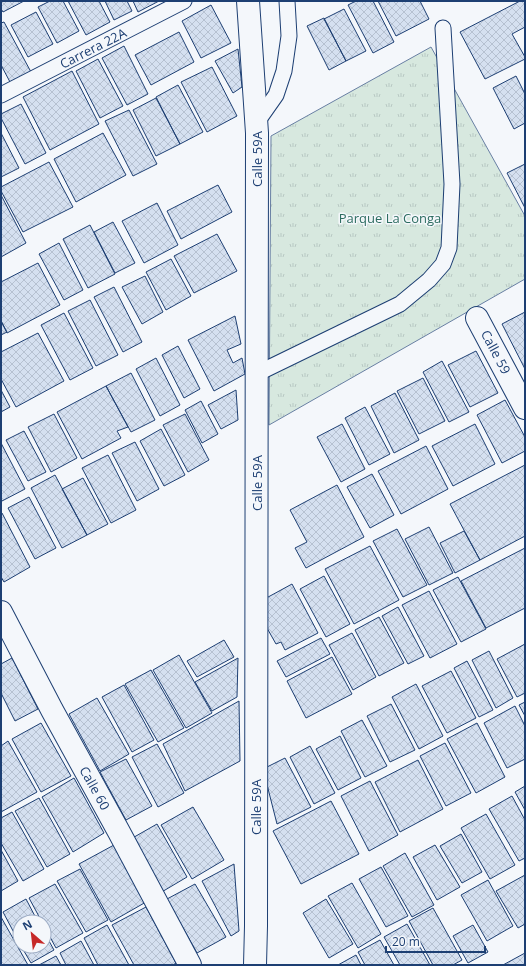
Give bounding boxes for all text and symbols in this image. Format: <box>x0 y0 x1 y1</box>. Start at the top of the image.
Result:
street label: Carrera 22A <box>57 23 130 72</box>
street label: Calle 59A <box>248 130 266 187</box>
park label: Parque La Conga <box>339 209 441 227</box>
street label: Calle 59 <box>477 327 515 377</box>
street label: Calle 59A <box>248 454 266 511</box>
street label: Calle 60 <box>76 763 114 813</box>
street label: Calle 59A <box>247 778 265 835</box>
north arrow <box>12 914 52 954</box>
text: N <box>20 916 35 933</box>
scale bar <box>386 928 485 954</box>
text: 20 m <box>392 933 420 950</box>

